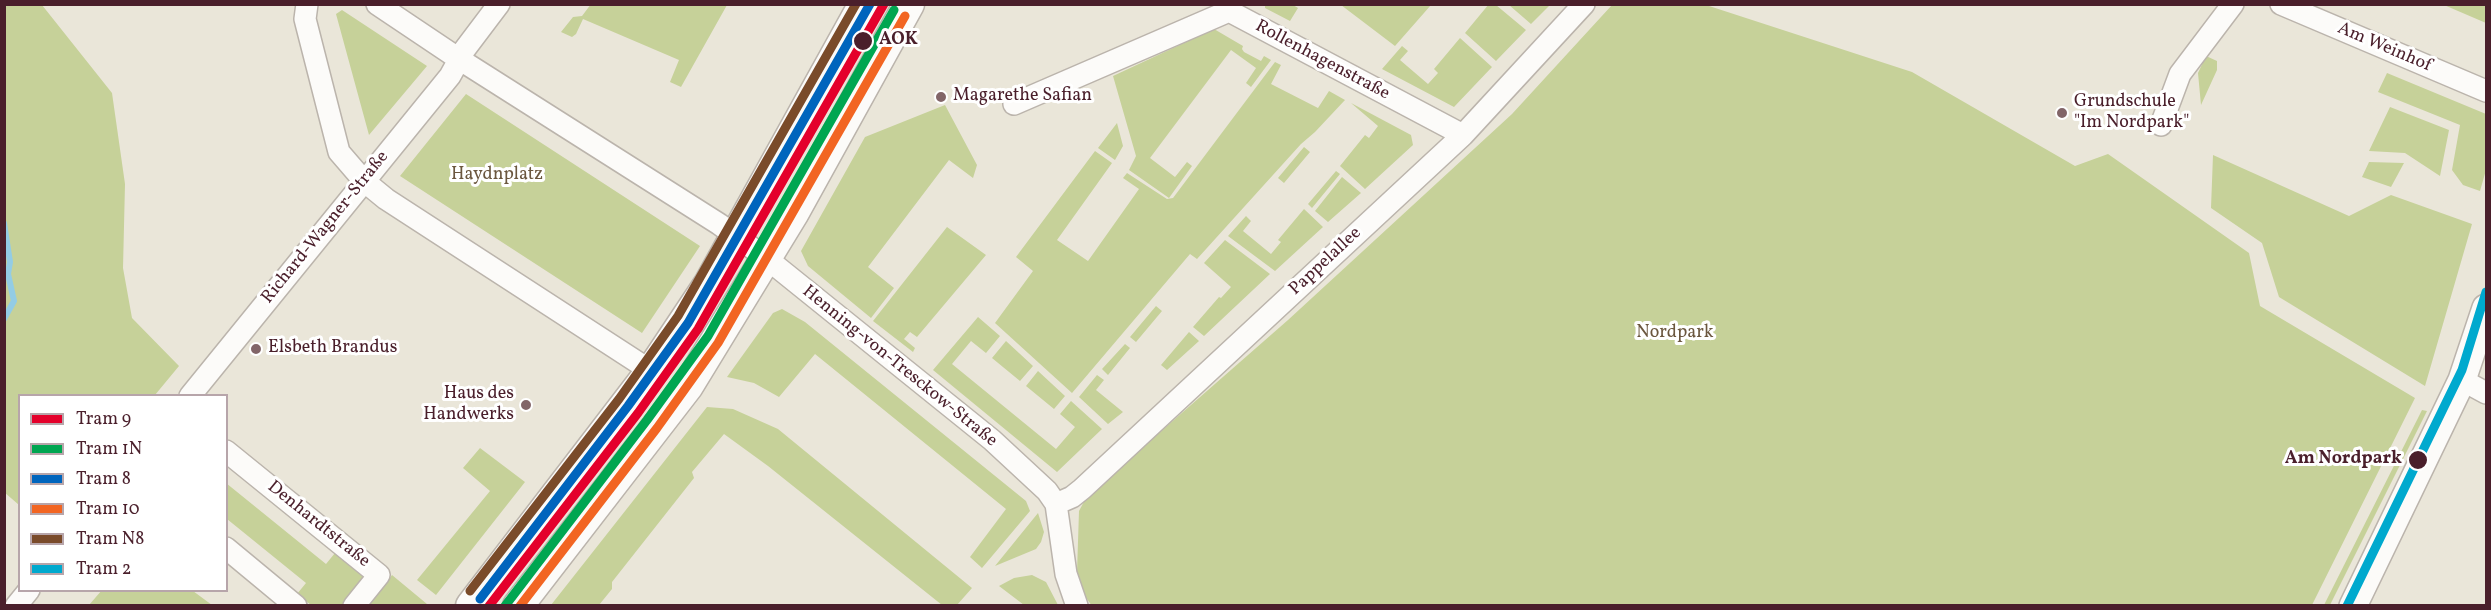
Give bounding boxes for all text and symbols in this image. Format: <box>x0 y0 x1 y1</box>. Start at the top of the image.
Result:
street label: Rollenhagenstraße <box>1251 16 1393 106</box>
street label: Am Weinhof <box>2334 19 2434 77</box>
marker: AOK <box>852 30 874 52</box>
place label: AOK <box>879 30 918 52</box>
place label: Magarethe Safian <box>953 86 1092 108</box>
marker: Magarethe Safian <box>934 90 948 104</box>
place label: Grundschule "Im Nordpark" <box>2074 92 2189 134</box>
marker: Grundschule "Im Nordpark" <box>2055 106 2069 120</box>
street label: Richard-Wagner-Straße <box>258 147 394 309</box>
park label: Haydnplatz <box>451 165 543 187</box>
street label: Pappelallee <box>1285 223 1367 301</box>
street label: Henning-von-Tresckow-Straße <box>797 282 1001 452</box>
park label: Nordpark <box>1636 323 1714 345</box>
place label: Elsbeth Brandus <box>268 338 397 360</box>
marker: Elsbeth Brandus <box>249 342 263 356</box>
place label: Haus des Handwerks <box>423 384 514 426</box>
legend <box>18 394 228 592</box>
marker: Haus des Handwerks <box>519 398 533 412</box>
text: Tram 9 <box>76 407 131 432</box>
text: Tram 1N <box>76 437 142 462</box>
place label: Am Nordpark <box>2285 449 2402 471</box>
marker: Am Nordpark <box>2407 449 2429 471</box>
text: Tram 8 <box>76 467 131 492</box>
street label: Denhardtstraße <box>262 477 374 573</box>
text: Tram 10 <box>76 497 140 522</box>
text: Tram N8 <box>76 527 144 552</box>
text: Tram 2 <box>76 557 132 582</box>

